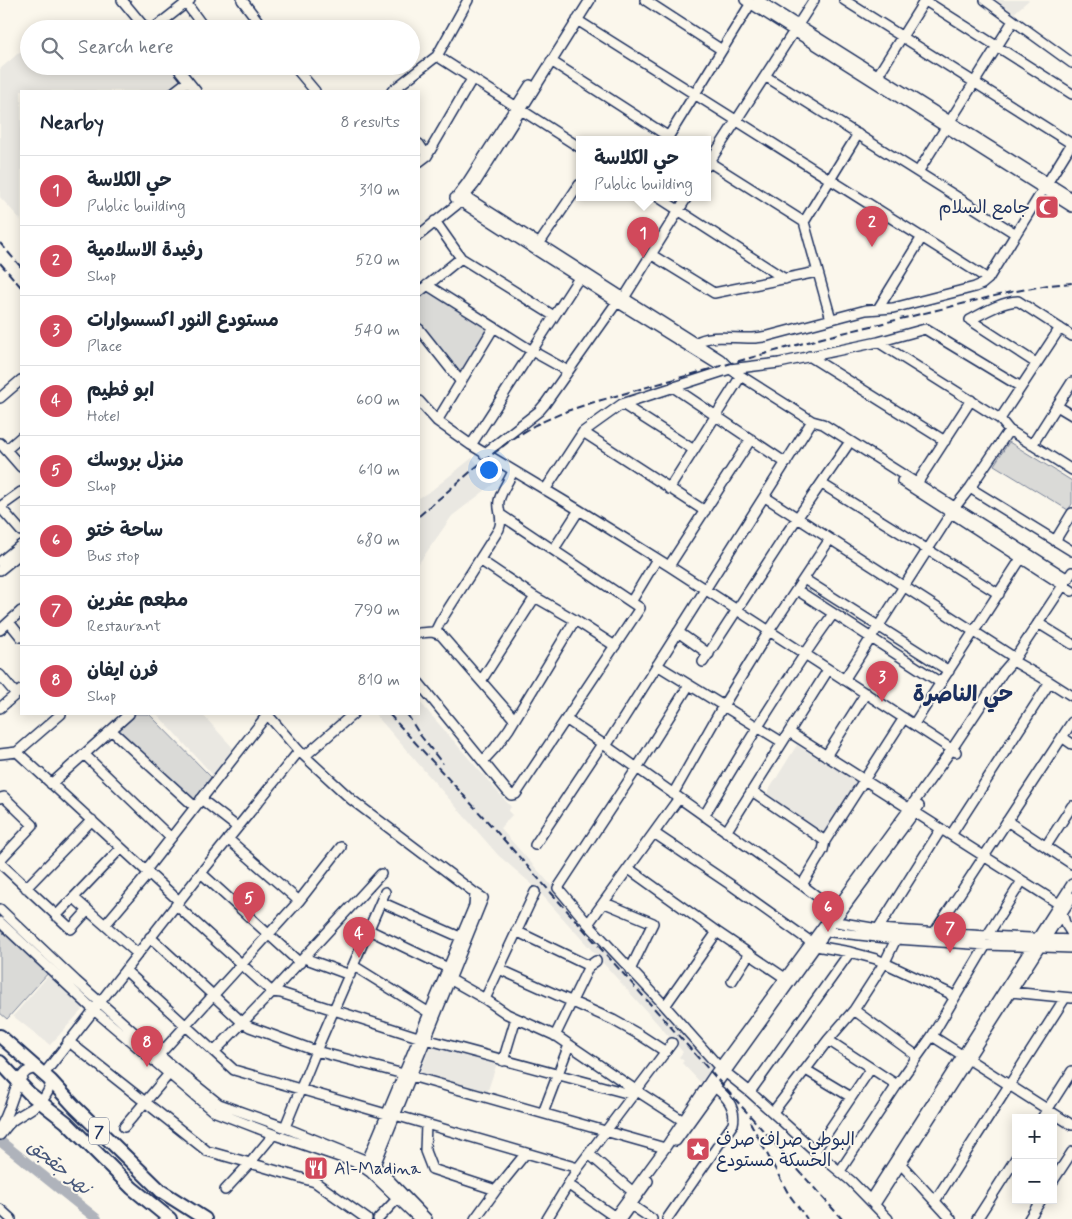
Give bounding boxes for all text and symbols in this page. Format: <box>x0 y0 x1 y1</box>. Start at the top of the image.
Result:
search box <box>20 20 420 75</box>
icon: search <box>38 34 66 62</box>
text: Search here <box>78 35 174 60</box>
text: Nearby <box>40 109 104 137</box>
text: 8 results <box>340 112 400 133</box>
popup <box>576 136 711 201</box>
text: حي الكلاسة <box>594 146 679 171</box>
text: حي الكلاسة <box>87 168 172 193</box>
text: Public building <box>594 174 693 195</box>
text: 1 <box>52 180 60 201</box>
text: 310 m <box>359 180 400 201</box>
mosque icon: جامع السلام <box>1034 194 1060 220</box>
text: Public building <box>87 196 186 217</box>
place label: جامع السلام <box>939 196 1030 221</box>
pin: 2 <box>856 206 888 247</box>
pin: 1 <box>627 217 659 258</box>
text: رفيدة الاسلامية <box>87 238 203 263</box>
text: 2 <box>52 250 60 271</box>
text: 520 m <box>355 250 400 271</box>
text: Shop <box>87 266 116 287</box>
text: مستودع النور اكسسوارات <box>87 308 279 333</box>
text: 3 <box>52 320 60 341</box>
text: 540 m <box>354 320 400 341</box>
text: Place <box>87 336 122 357</box>
text: ابو فطيم <box>87 378 154 403</box>
text: 4 <box>51 390 61 411</box>
text: 600 m <box>356 390 400 411</box>
text: Hotel <box>87 406 120 427</box>
text: منزل بروسك <box>87 448 184 473</box>
your location <box>476 457 502 483</box>
text: 5 <box>51 460 61 481</box>
text: 610 m <box>358 460 400 481</box>
text: Shop <box>87 476 116 497</box>
text: ساحة ختو <box>87 518 163 543</box>
text: 6 <box>52 530 60 551</box>
text: 680 m <box>356 530 400 551</box>
text: Bus stop <box>87 546 140 567</box>
text: مطعم عفرين <box>87 588 188 613</box>
text: 7 <box>51 600 61 621</box>
text: 790 m <box>354 600 400 621</box>
text: Restaurant <box>87 616 161 637</box>
text: فرن ايفان <box>87 658 158 683</box>
pin: 3 <box>866 661 898 702</box>
text: 8 <box>51 670 61 691</box>
text: 810 m <box>357 670 400 691</box>
district label: حي الناصرة <box>913 681 1013 713</box>
text: Shop <box>87 686 116 707</box>
pin: 5 <box>233 882 265 923</box>
pin: 6 <box>812 891 844 932</box>
pin: 7 <box>934 912 966 953</box>
pin: 4 <box>343 917 375 958</box>
pin: 8 <box>131 1026 163 1067</box>
map controls <box>1012 1114 1057 1204</box>
button: + <box>1012 1114 1057 1159</box>
road number: 7 <box>89 1118 109 1144</box>
place label: البوطي صراف صرف الحسكة مستودع <box>716 1128 855 1173</box>
water label: نهر جقجق <box>22 1134 98 1202</box>
place icon: البوطي صراف صرف الحسكة مستودع <box>685 1136 711 1162</box>
restaurant icon: Al-Madina <box>303 1155 329 1181</box>
place label: Al-Madina <box>334 1157 421 1181</box>
button: − <box>1012 1159 1057 1204</box>

